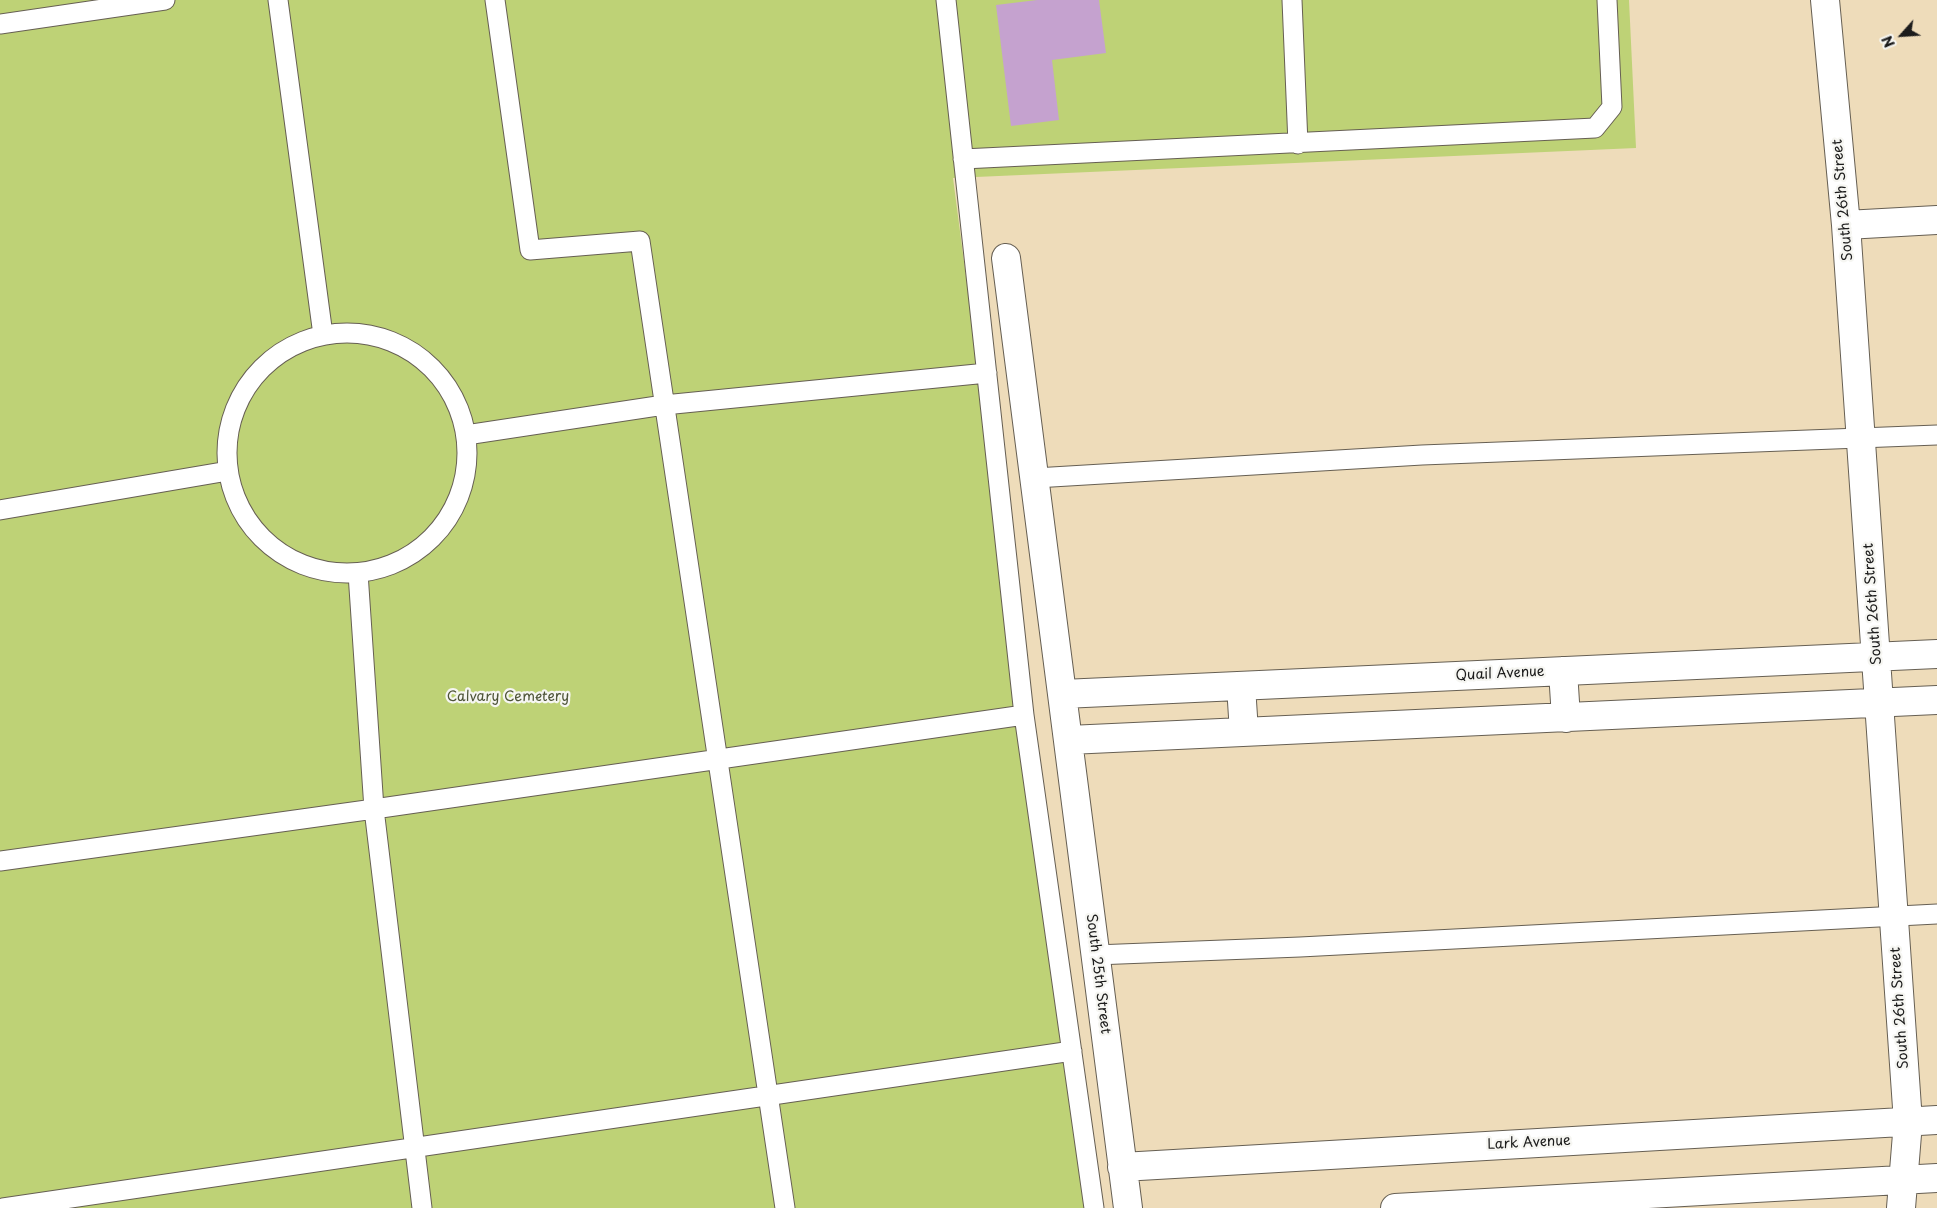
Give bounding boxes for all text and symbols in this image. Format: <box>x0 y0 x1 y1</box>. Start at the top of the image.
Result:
north arrow <box>1877 10 1927 60</box>
text: N <box>1876 32 1900 51</box>
street label: South 26th Street <box>1829 139 1857 261</box>
street label: South 26th Street <box>1860 543 1886 665</box>
street label: Quail Avenue <box>1455 663 1545 685</box>
park label: Calvary Cemetery <box>447 689 569 705</box>
street label: South 25th Street <box>1082 913 1114 1035</box>
street label: South 26th Street <box>1887 947 1913 1069</box>
street label: Lark Avenue <box>1487 1132 1571 1154</box>

